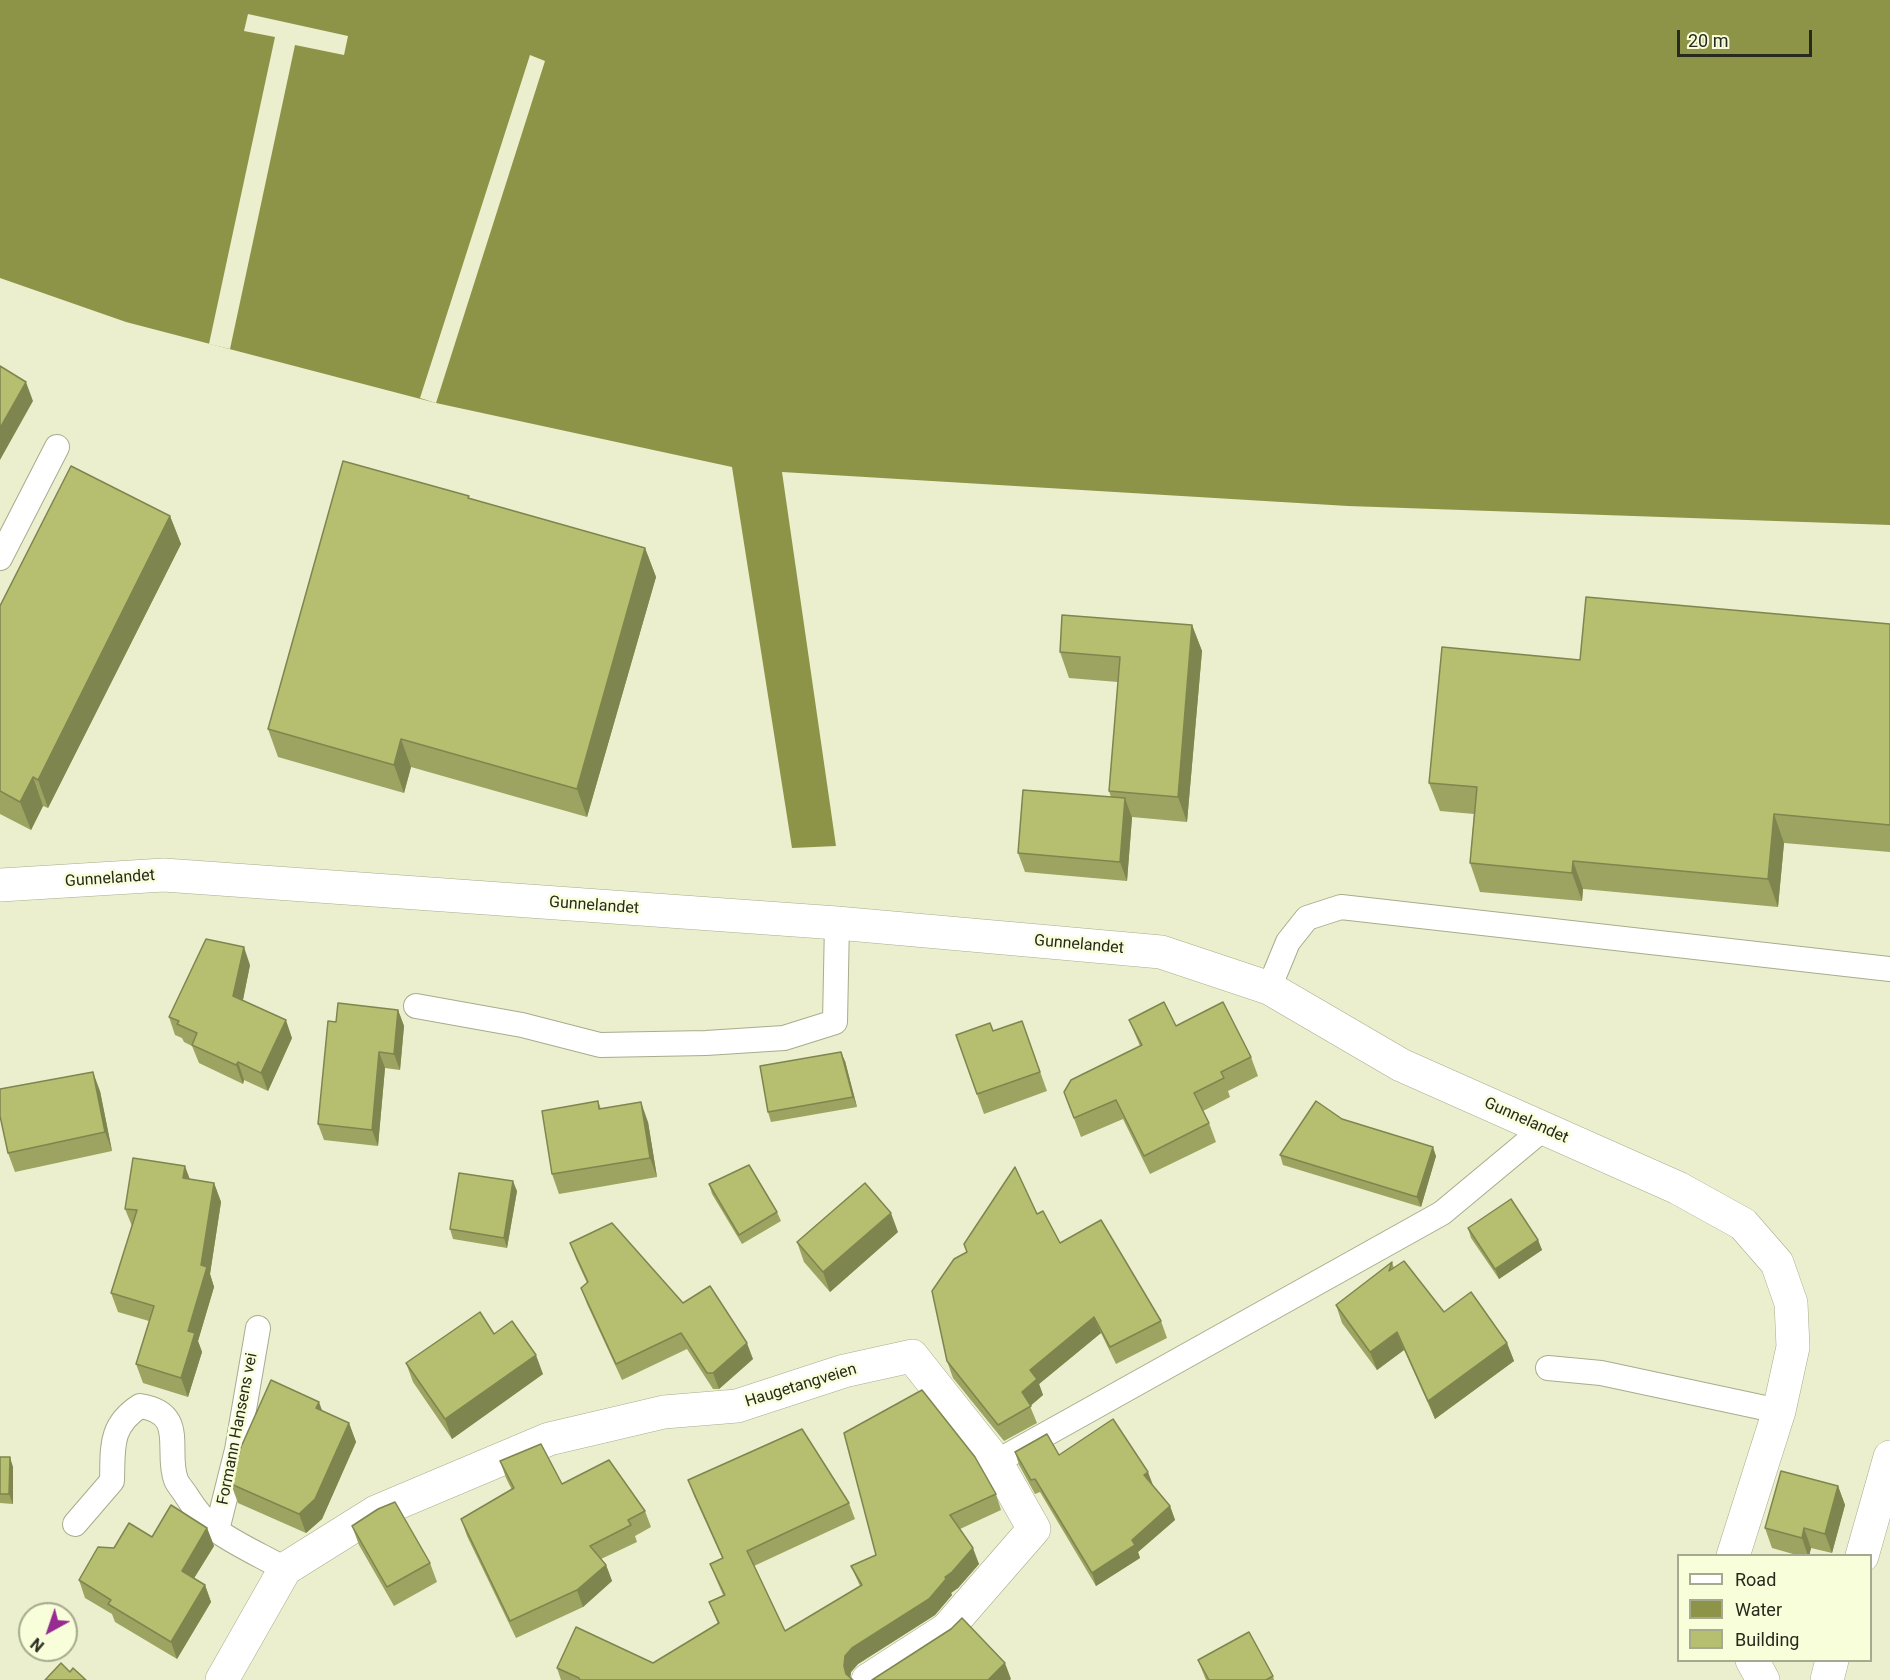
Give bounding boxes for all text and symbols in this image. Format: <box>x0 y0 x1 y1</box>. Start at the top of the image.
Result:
scale bar <box>1680 18 1815 56</box>
text: 20 m <box>1688 30 1728 51</box>
street label: Gunnelandet <box>64 866 156 892</box>
street label: Gunnelandet <box>548 893 640 919</box>
street label: Gunnelandet <box>1033 932 1125 958</box>
street label: Gunnelandet <box>1481 1094 1571 1148</box>
street label: Formann Hansens vei <box>214 1351 262 1507</box>
street label: Haugetangveien <box>743 1360 859 1412</box>
legend <box>1677 1554 1872 1662</box>
text: Road <box>1735 1569 1776 1590</box>
text: Water <box>1735 1599 1782 1620</box>
north arrow <box>18 1602 78 1662</box>
text: Building <box>1735 1629 1799 1650</box>
text: N <box>27 1634 48 1656</box>

